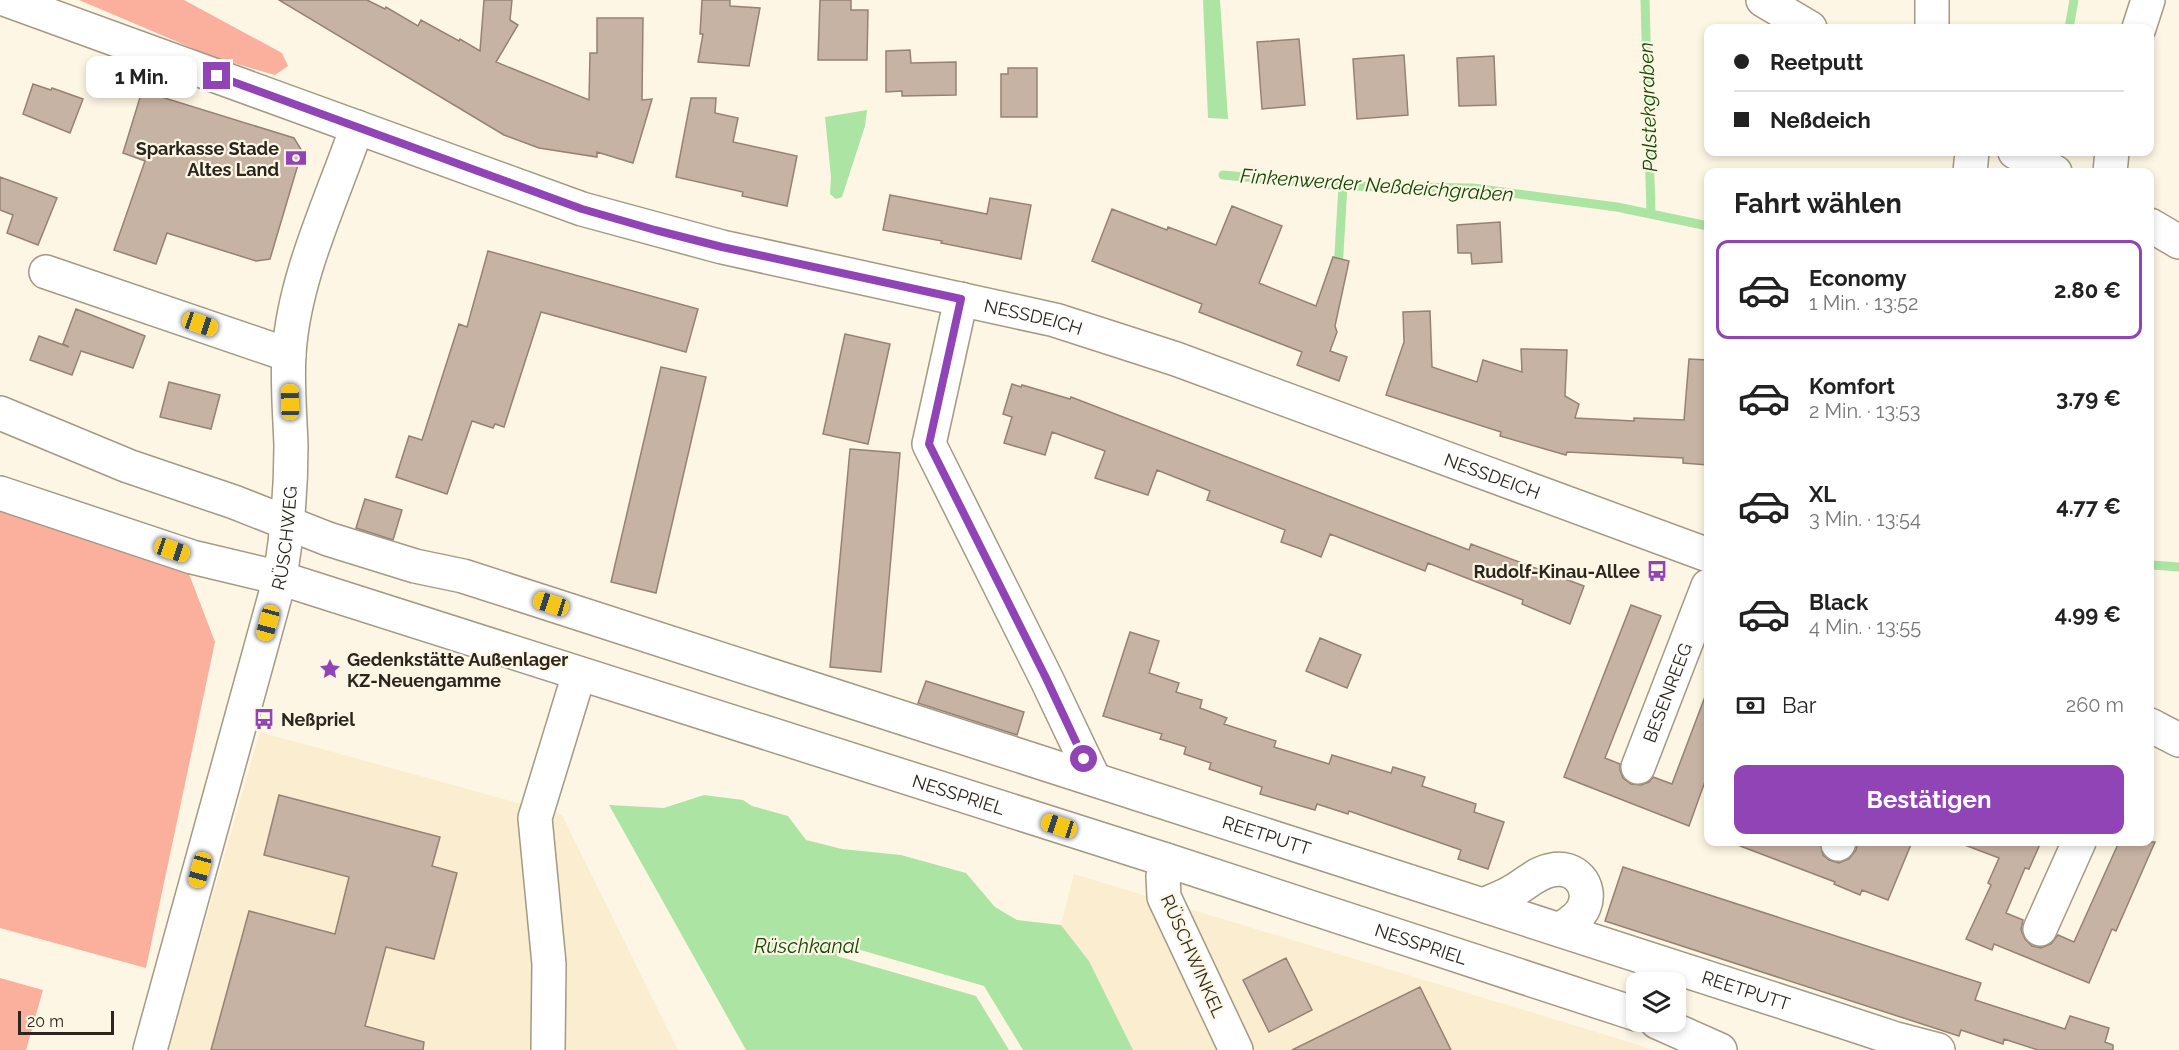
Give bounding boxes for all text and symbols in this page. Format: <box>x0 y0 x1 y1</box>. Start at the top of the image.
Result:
water label: Palstekgraben <box>1634 42 1662 172</box>
text: Reetputt <box>1770 49 1863 75</box>
callout: 1 Min. <box>85 55 196 97</box>
route end <box>203 62 230 89</box>
text: 1 Min. <box>115 65 168 89</box>
text: Neßdeich <box>1770 107 1871 133</box>
place label: Sparkasse Stade Altes Land <box>136 138 279 180</box>
bank icon: Sparkasse Stade Altes Land <box>284 146 308 170</box>
water label: Finkenwerder Neßdeichgraben <box>1239 163 1515 207</box>
text: Fahrt wählen <box>1734 188 1902 219</box>
icon: car <box>1737 263 1791 317</box>
text: Economy <box>1809 265 1907 291</box>
text: 2.80 € <box>2054 277 2121 303</box>
text: 1 Min. · 13:52 <box>1809 291 1918 315</box>
street label: NESSDEICH <box>982 294 1085 339</box>
car <box>180 310 220 338</box>
icon: car <box>1737 371 1791 425</box>
text: Komfort <box>1809 373 1895 399</box>
car <box>281 384 299 420</box>
text: 3.79 € <box>2056 385 2121 411</box>
text: 2 Min. · 13:53 <box>1809 399 1920 423</box>
street label: NESSDEICH <box>1441 448 1543 503</box>
icon: car <box>1737 479 1791 533</box>
text: XL <box>1809 481 1836 507</box>
street label: RÜSCHWEG <box>267 485 300 592</box>
text: 4.77 € <box>2056 493 2121 519</box>
text: 3 Min. · 13:54 <box>1809 507 1921 531</box>
car <box>152 536 192 564</box>
bus stop icon: Rudolf-Kinau-Allee <box>1645 559 1669 583</box>
place label: Rudolf-Kinau-Allee <box>1473 561 1640 582</box>
icon: car <box>1737 587 1791 641</box>
text: Black <box>1809 589 1868 615</box>
car <box>531 590 571 618</box>
text: 4.99 € <box>2055 601 2121 627</box>
car <box>255 603 281 643</box>
text: 4 Min. · 13:55 <box>1809 615 1921 639</box>
street label: BESENREEG <box>1638 640 1696 745</box>
place label: Gedenkstätte Außenlager KZ-Neuengamme <box>347 649 568 691</box>
place icon: Gedenkstätte Außenlager KZ-Neuengamme <box>318 657 342 681</box>
icon: cash <box>1734 689 1767 722</box>
text: Bar <box>1782 692 1816 718</box>
text: 260 m <box>2066 693 2124 717</box>
bus stop icon: Neßpriel <box>252 707 276 731</box>
place label: Neßpriel <box>281 709 355 730</box>
route start <box>1070 745 1097 772</box>
button: Bestätigen <box>1734 765 2124 834</box>
street label: NESSPRIEL <box>910 769 1008 819</box>
street label: REETPUTT <box>1220 811 1313 859</box>
car <box>1039 812 1079 840</box>
car <box>187 850 213 890</box>
street label: RÜSCHWINKEL <box>1157 891 1230 1021</box>
street label: NESSPRIEL <box>1372 919 1470 969</box>
water label: Rüschkanal <box>754 934 860 958</box>
street label: REETPUTT <box>1700 966 1793 1014</box>
map controls <box>1626 972 1686 1032</box>
button: layers <box>1626 972 1686 1032</box>
scale bar <box>18 1008 114 1036</box>
text: 20 m <box>27 1012 64 1031</box>

